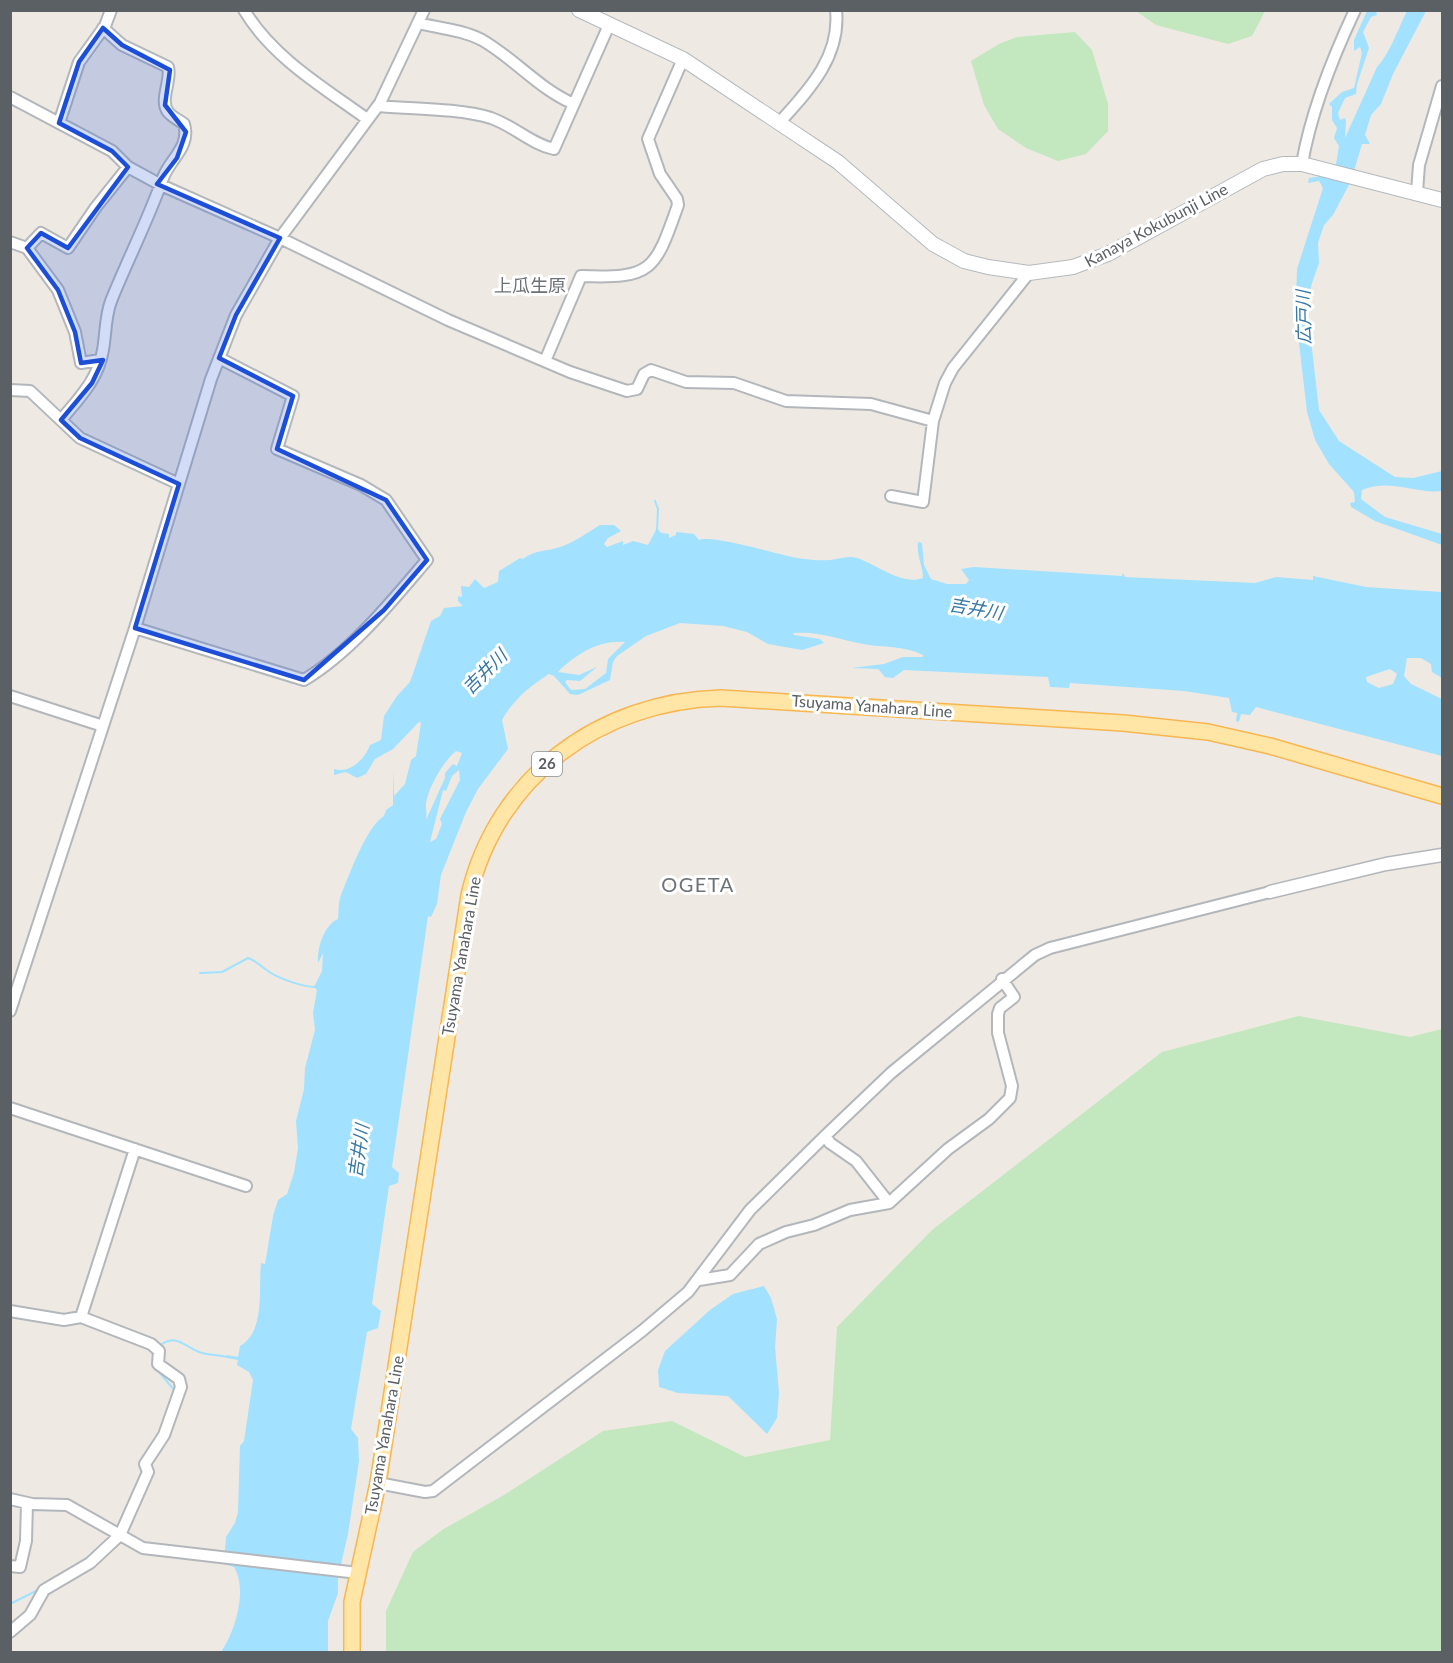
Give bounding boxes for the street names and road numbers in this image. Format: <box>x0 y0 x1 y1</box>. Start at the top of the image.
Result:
street label: Kanaya Kokubunji Line <box>1081 179 1231 270</box>
street label: Tsuyama Yanahara Line <box>791 690 953 721</box>
road number: 26 <box>532 752 562 776</box>
street label: Tsuyama Yanahara Line <box>437 875 484 1037</box>
street label: Tsuyama Yanahara Line <box>360 1354 407 1516</box>

